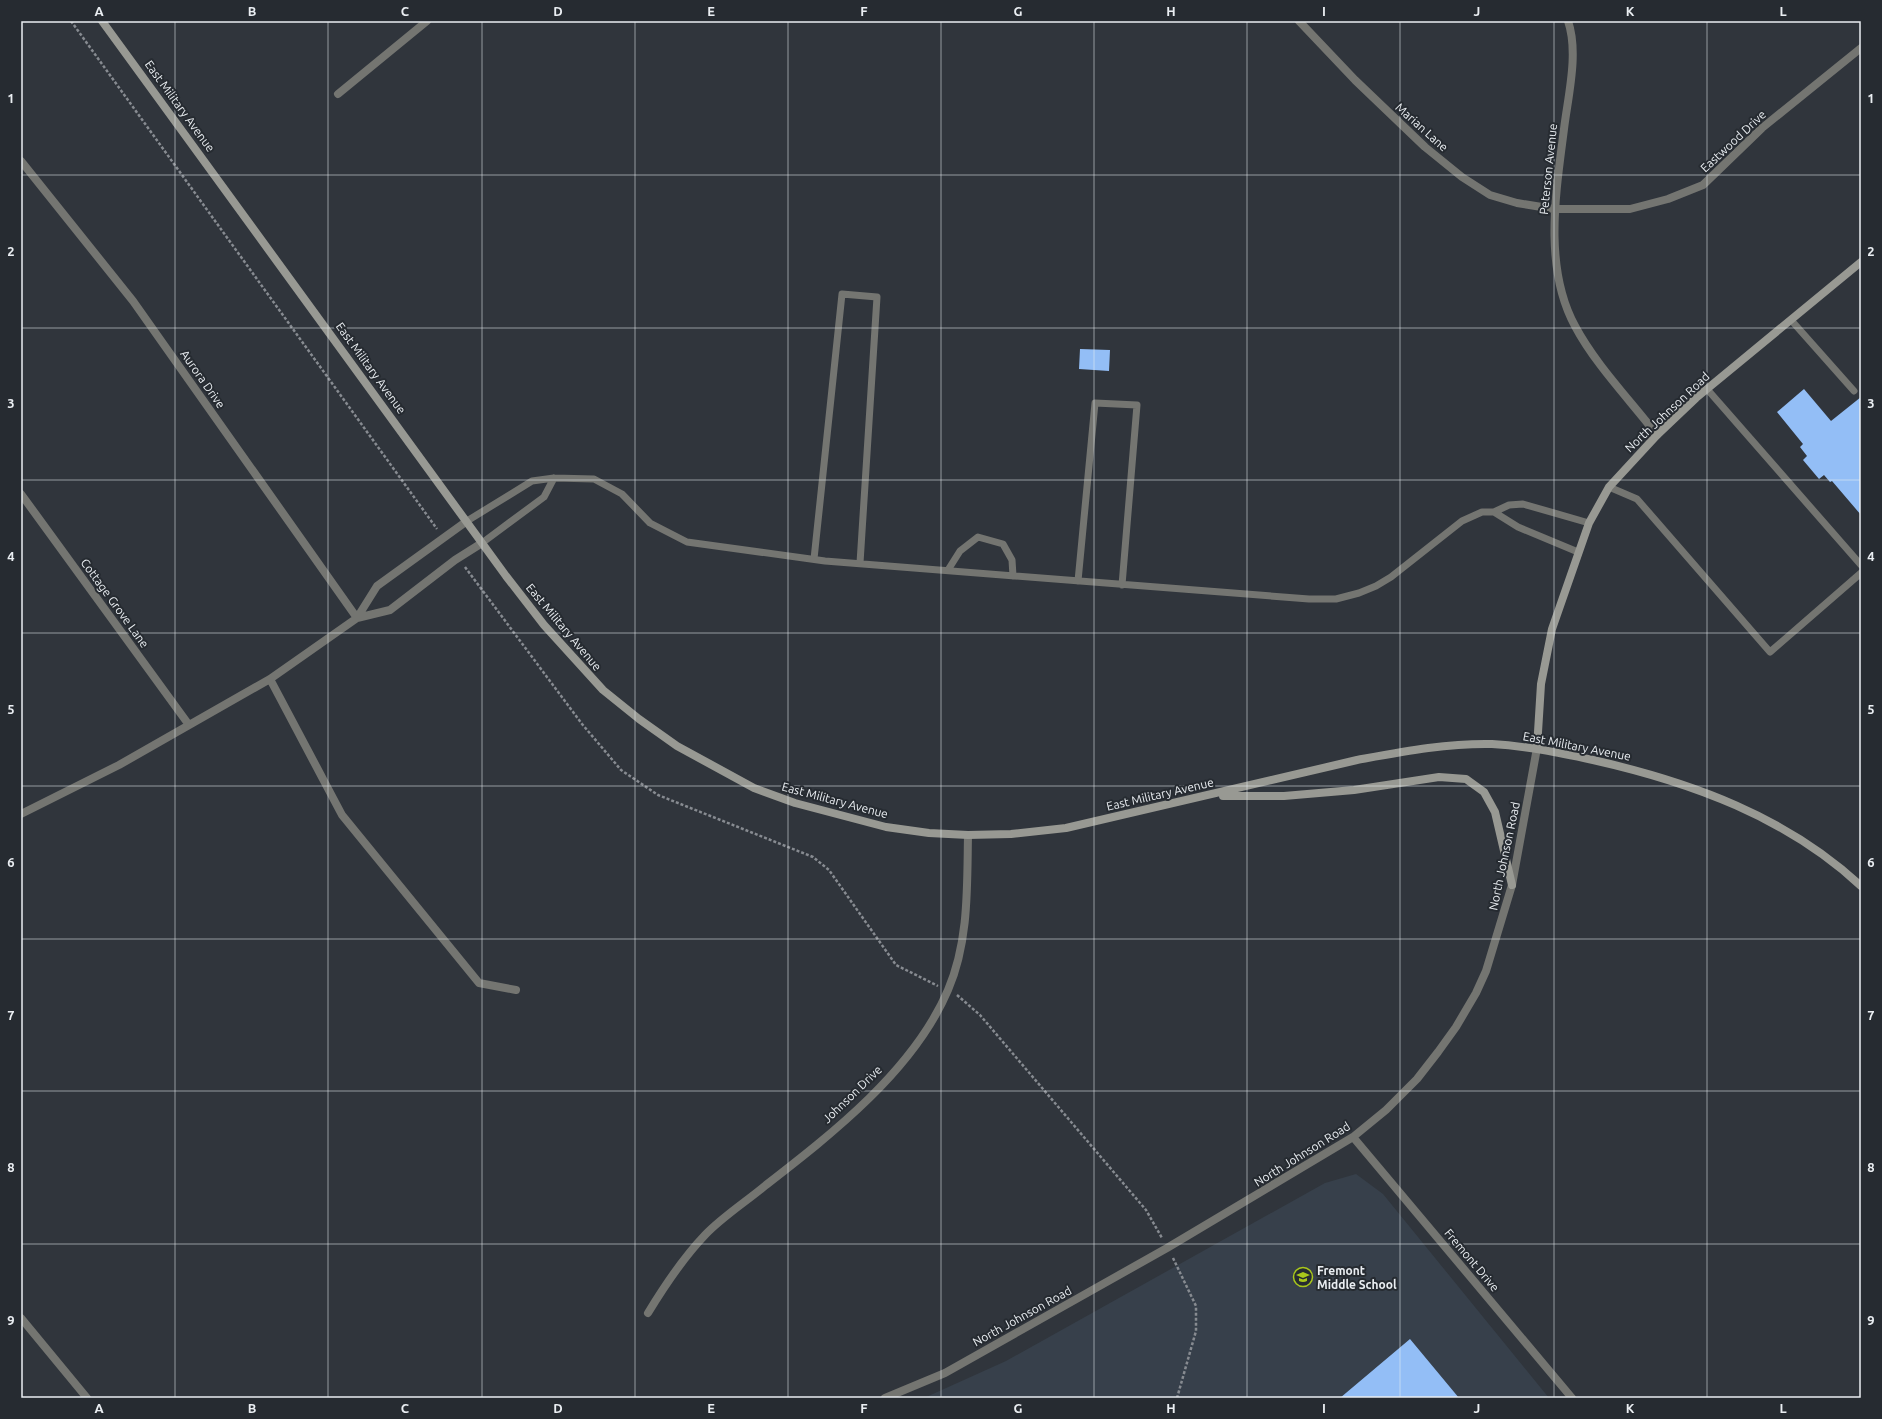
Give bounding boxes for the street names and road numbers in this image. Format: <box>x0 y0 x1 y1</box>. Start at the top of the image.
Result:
street label: East Military Avenue <box>143 58 217 154</box>
street label: Marian Lane <box>1393 100 1451 154</box>
street label: Eastwood Drive <box>1698 107 1768 175</box>
street label: Peterson Avenue <box>1537 123 1559 215</box>
street label: East Military Avenue <box>334 320 408 416</box>
street label: Aurora Drive <box>178 347 228 411</box>
street label: North Johnson Road <box>1622 370 1712 454</box>
street label: Cottage Grove Lane <box>78 556 152 650</box>
street label: East Military Avenue <box>524 581 604 673</box>
street label: East Military Avenue <box>1522 729 1632 763</box>
street label: East Military Avenue <box>1105 775 1215 813</box>
street label: East Military Avenue <box>780 780 890 820</box>
street label: North Johnson Road <box>1486 801 1522 911</box>
street label: Johnson Drive <box>820 1063 884 1125</box>
street label: North Johnson Road <box>1252 1119 1352 1189</box>
street label: Fremont Drive <box>1442 1226 1502 1294</box>
street label: North Johnson Road <box>970 1284 1074 1348</box>

